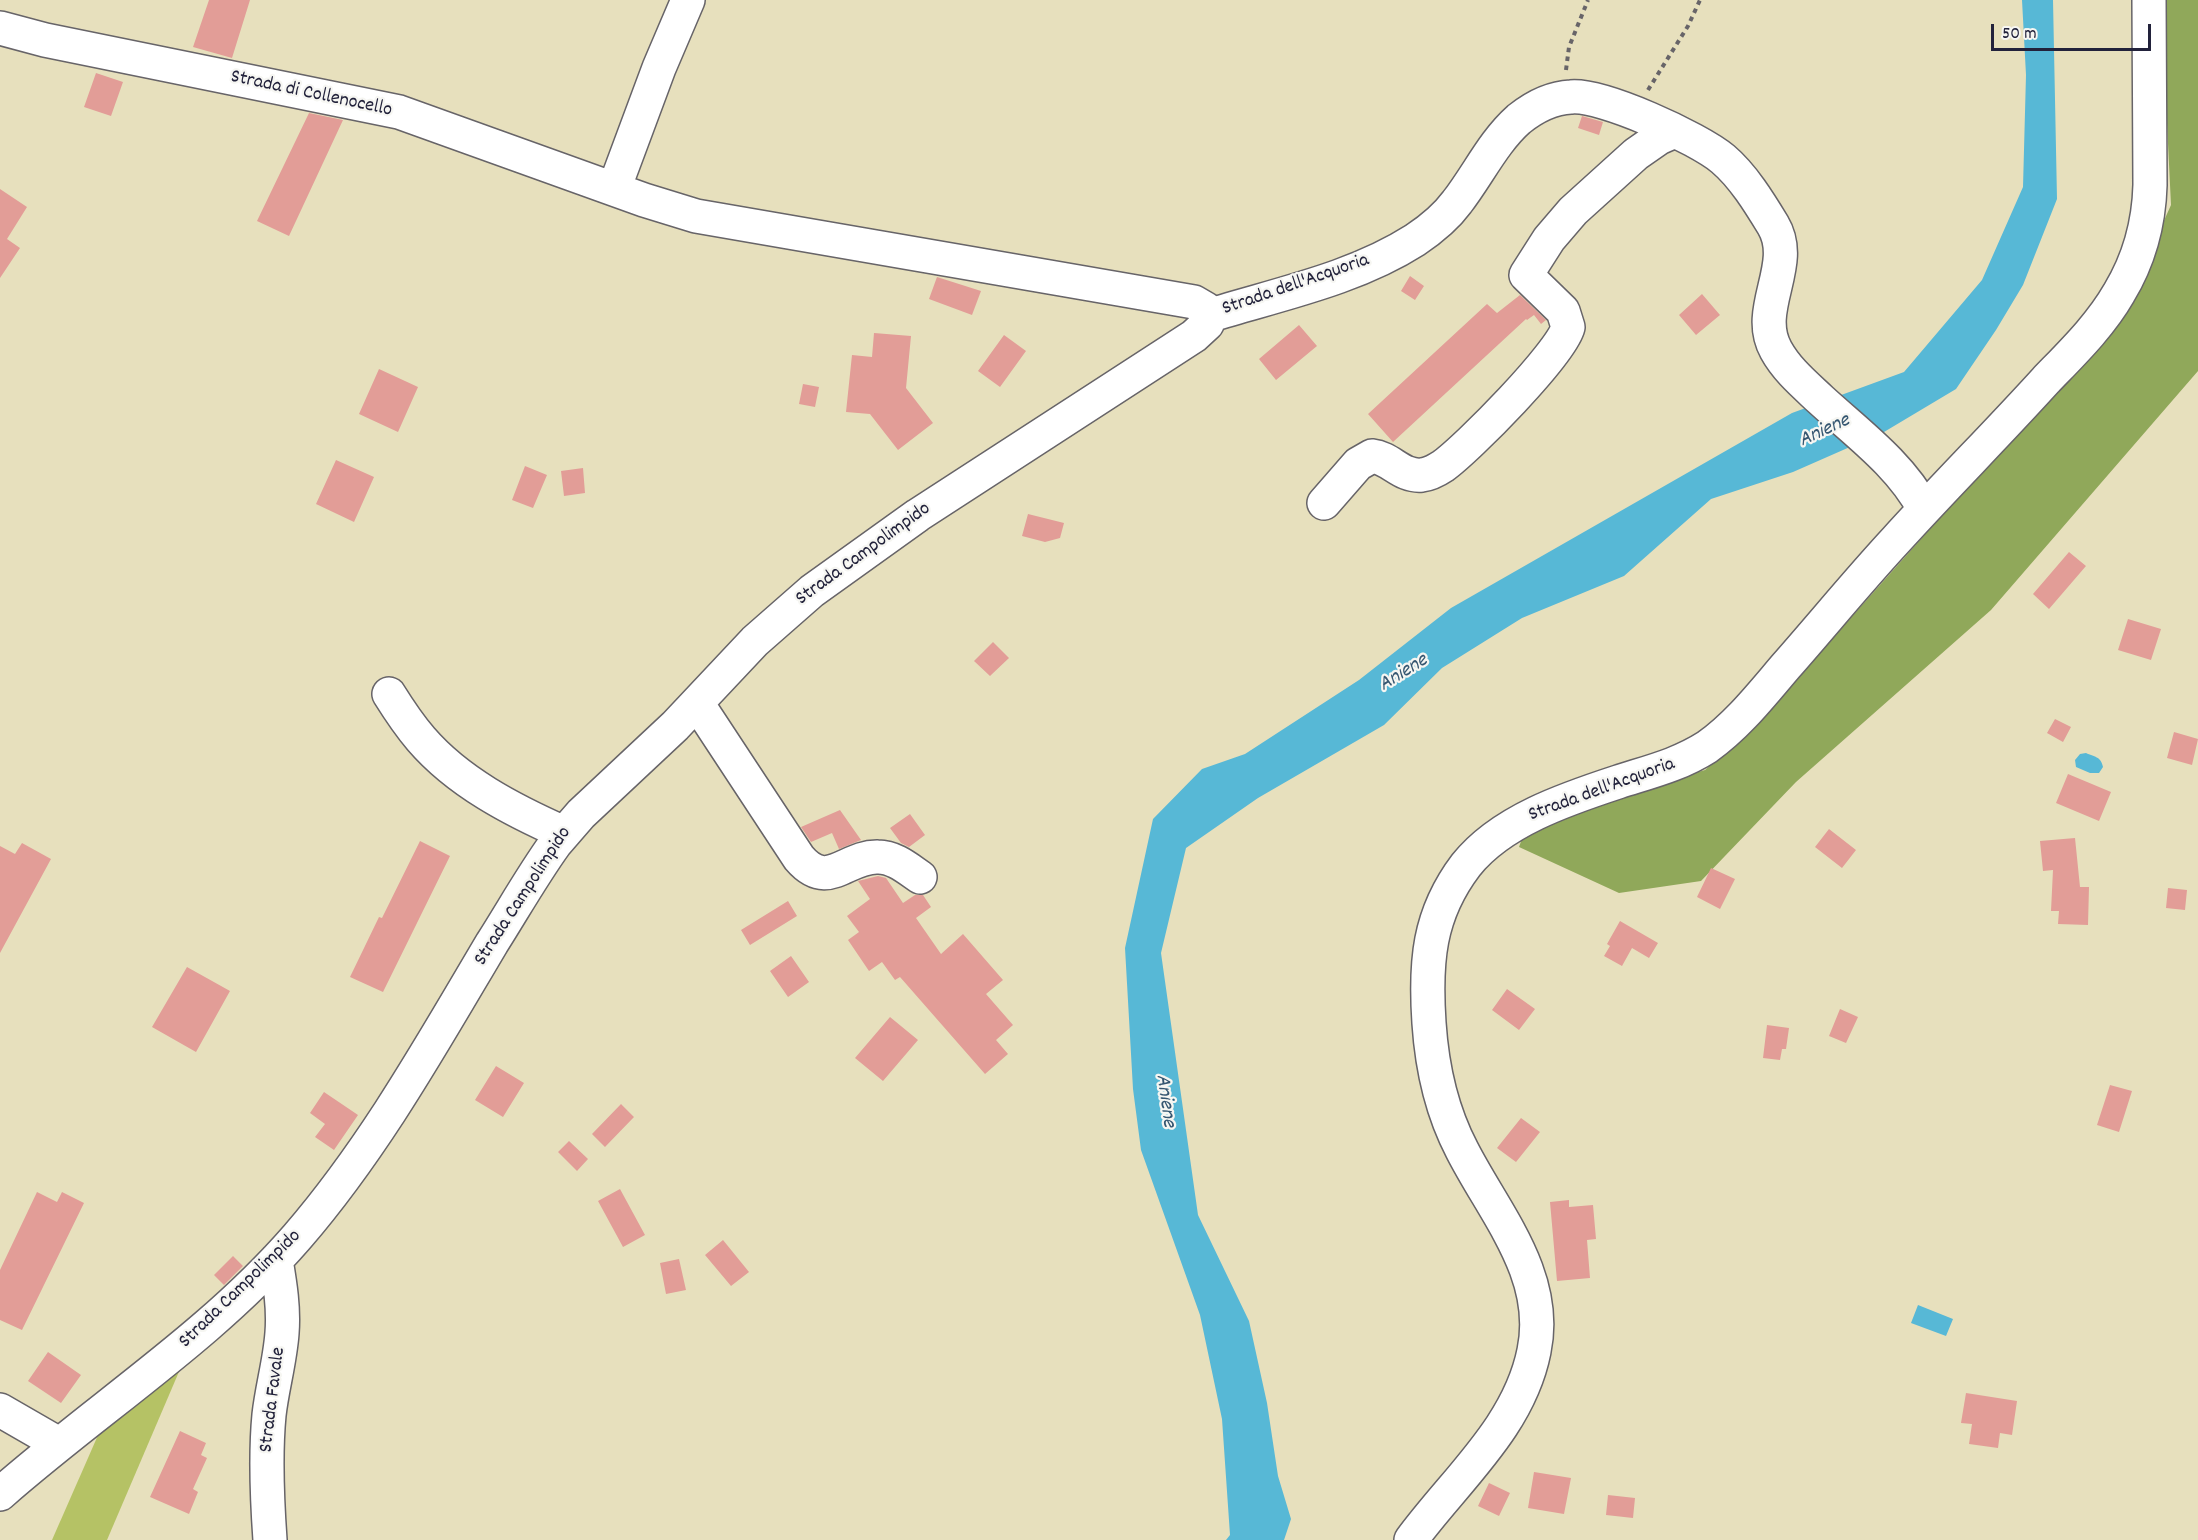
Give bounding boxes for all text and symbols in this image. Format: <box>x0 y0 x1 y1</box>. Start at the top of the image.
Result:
scale bar <box>1994 12 2154 50</box>
text: 50 m <box>2002 22 2037 47</box>
street label: Strada di Collenocello <box>228 66 394 124</box>
street label: Strada dell'Acquoria <box>1219 250 1373 322</box>
water label: Aniene <box>1796 409 1854 455</box>
street label: Strada Campolimpido <box>792 498 936 612</box>
water label: Aniene <box>1375 649 1433 699</box>
street label: Strada dell'Acquoria <box>1526 753 1678 829</box>
street label: Strada Campolimpido <box>470 823 578 971</box>
water label: Aniene <box>1148 1073 1180 1129</box>
street label: Strada Campolimpido <box>175 1226 307 1354</box>
street label: Strada Favale <box>256 1346 292 1454</box>

